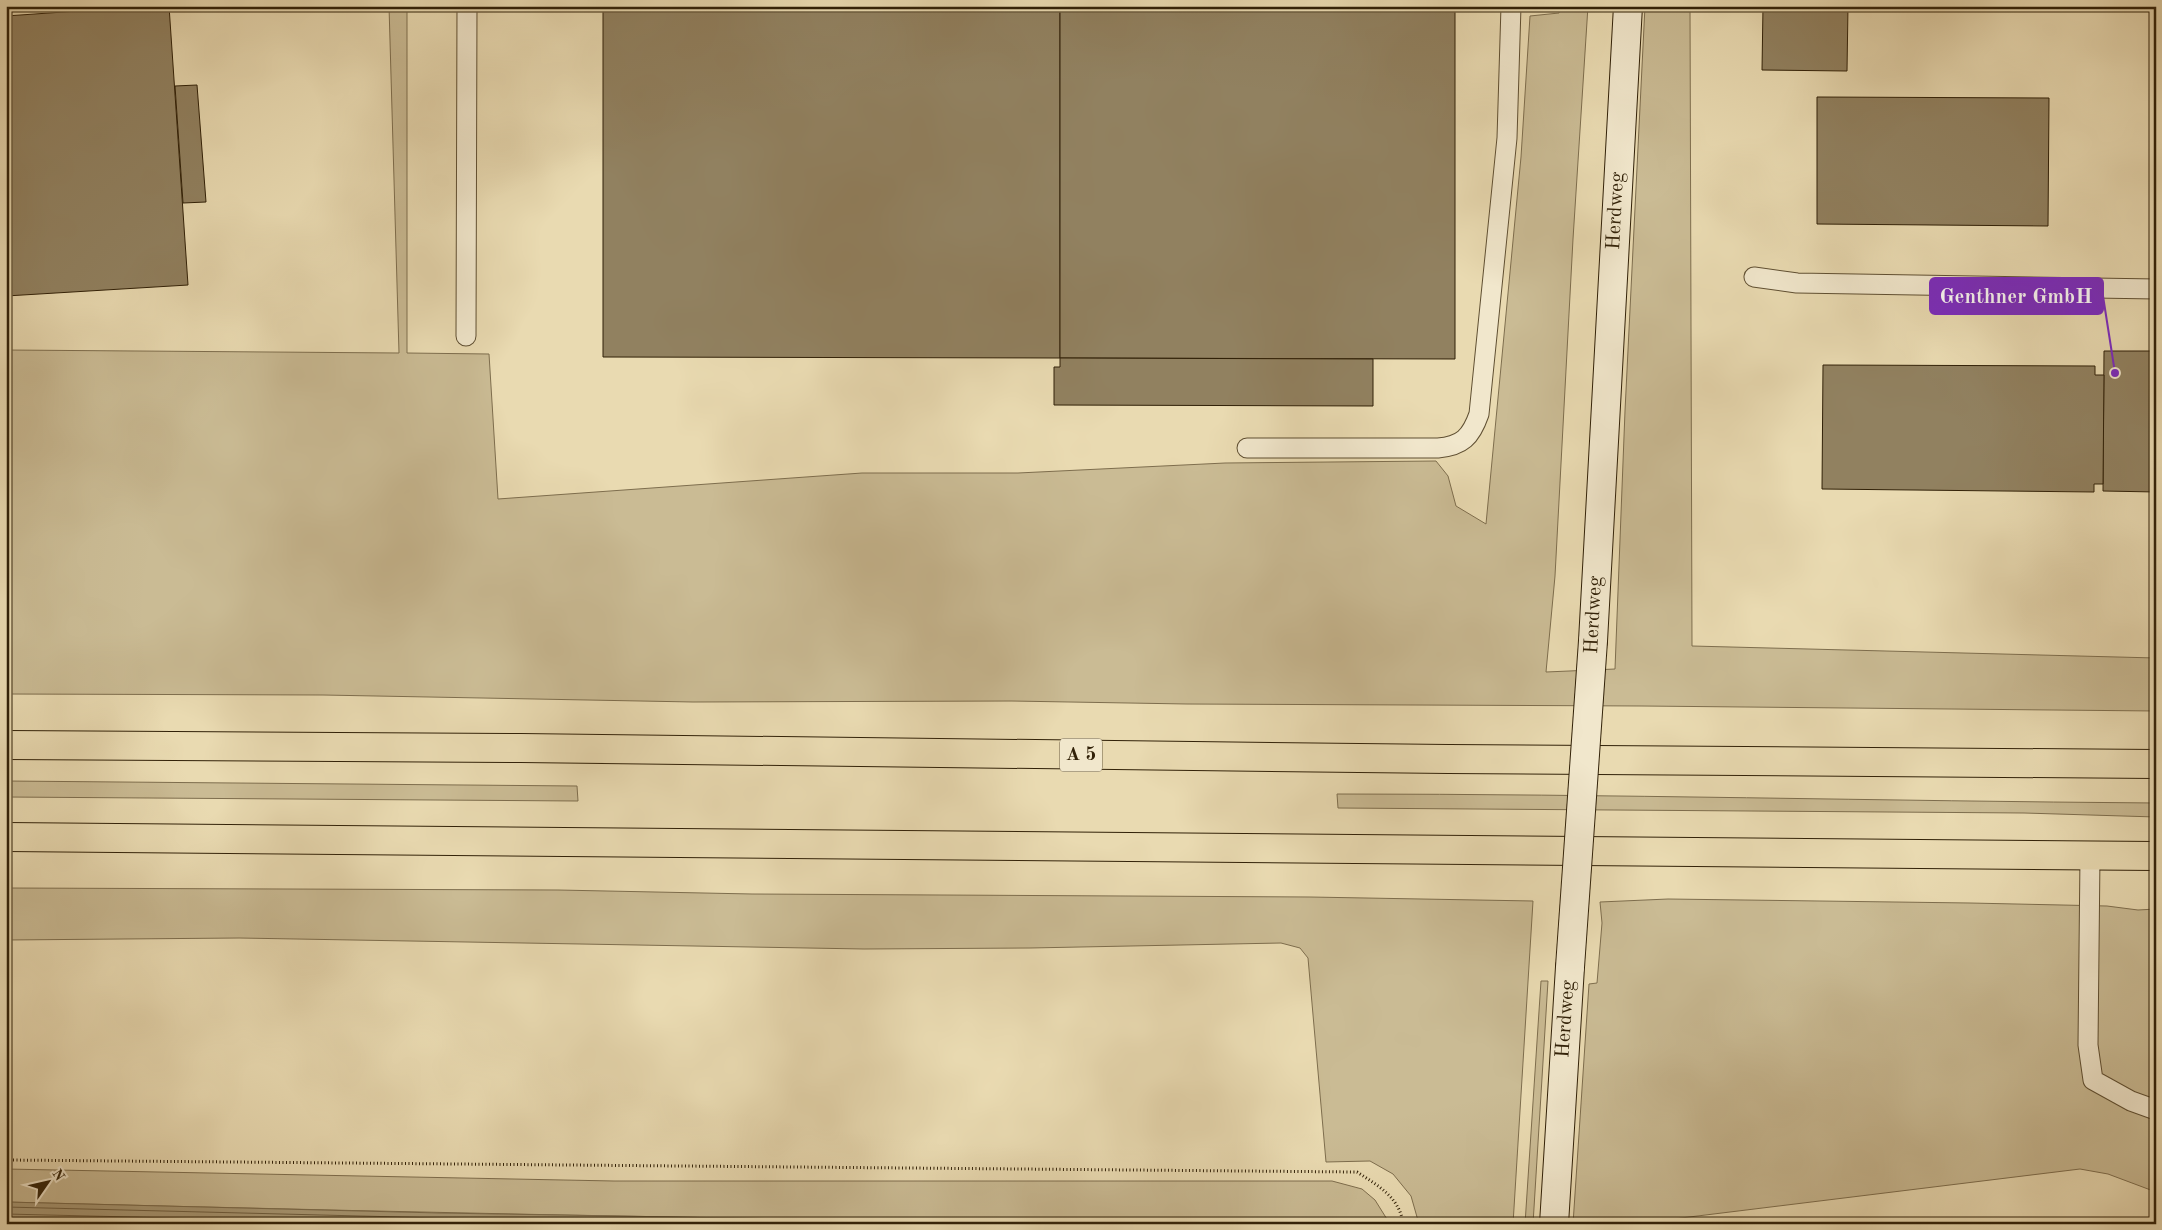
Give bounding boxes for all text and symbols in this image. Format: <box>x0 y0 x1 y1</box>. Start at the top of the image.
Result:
street label: Herdweg <box>1604 171 1628 251</box>
callout: Genthner GmbH <box>1930 278 2103 314</box>
text: Genthner GmbH <box>1939 287 2093 308</box>
street label: Herdweg <box>1582 575 1606 655</box>
road number: A 5 <box>1060 738 1102 772</box>
street label: Herdweg <box>1553 979 1579 1059</box>
north arrow <box>22 1158 72 1208</box>
text: N <box>49 1167 67 1184</box>

